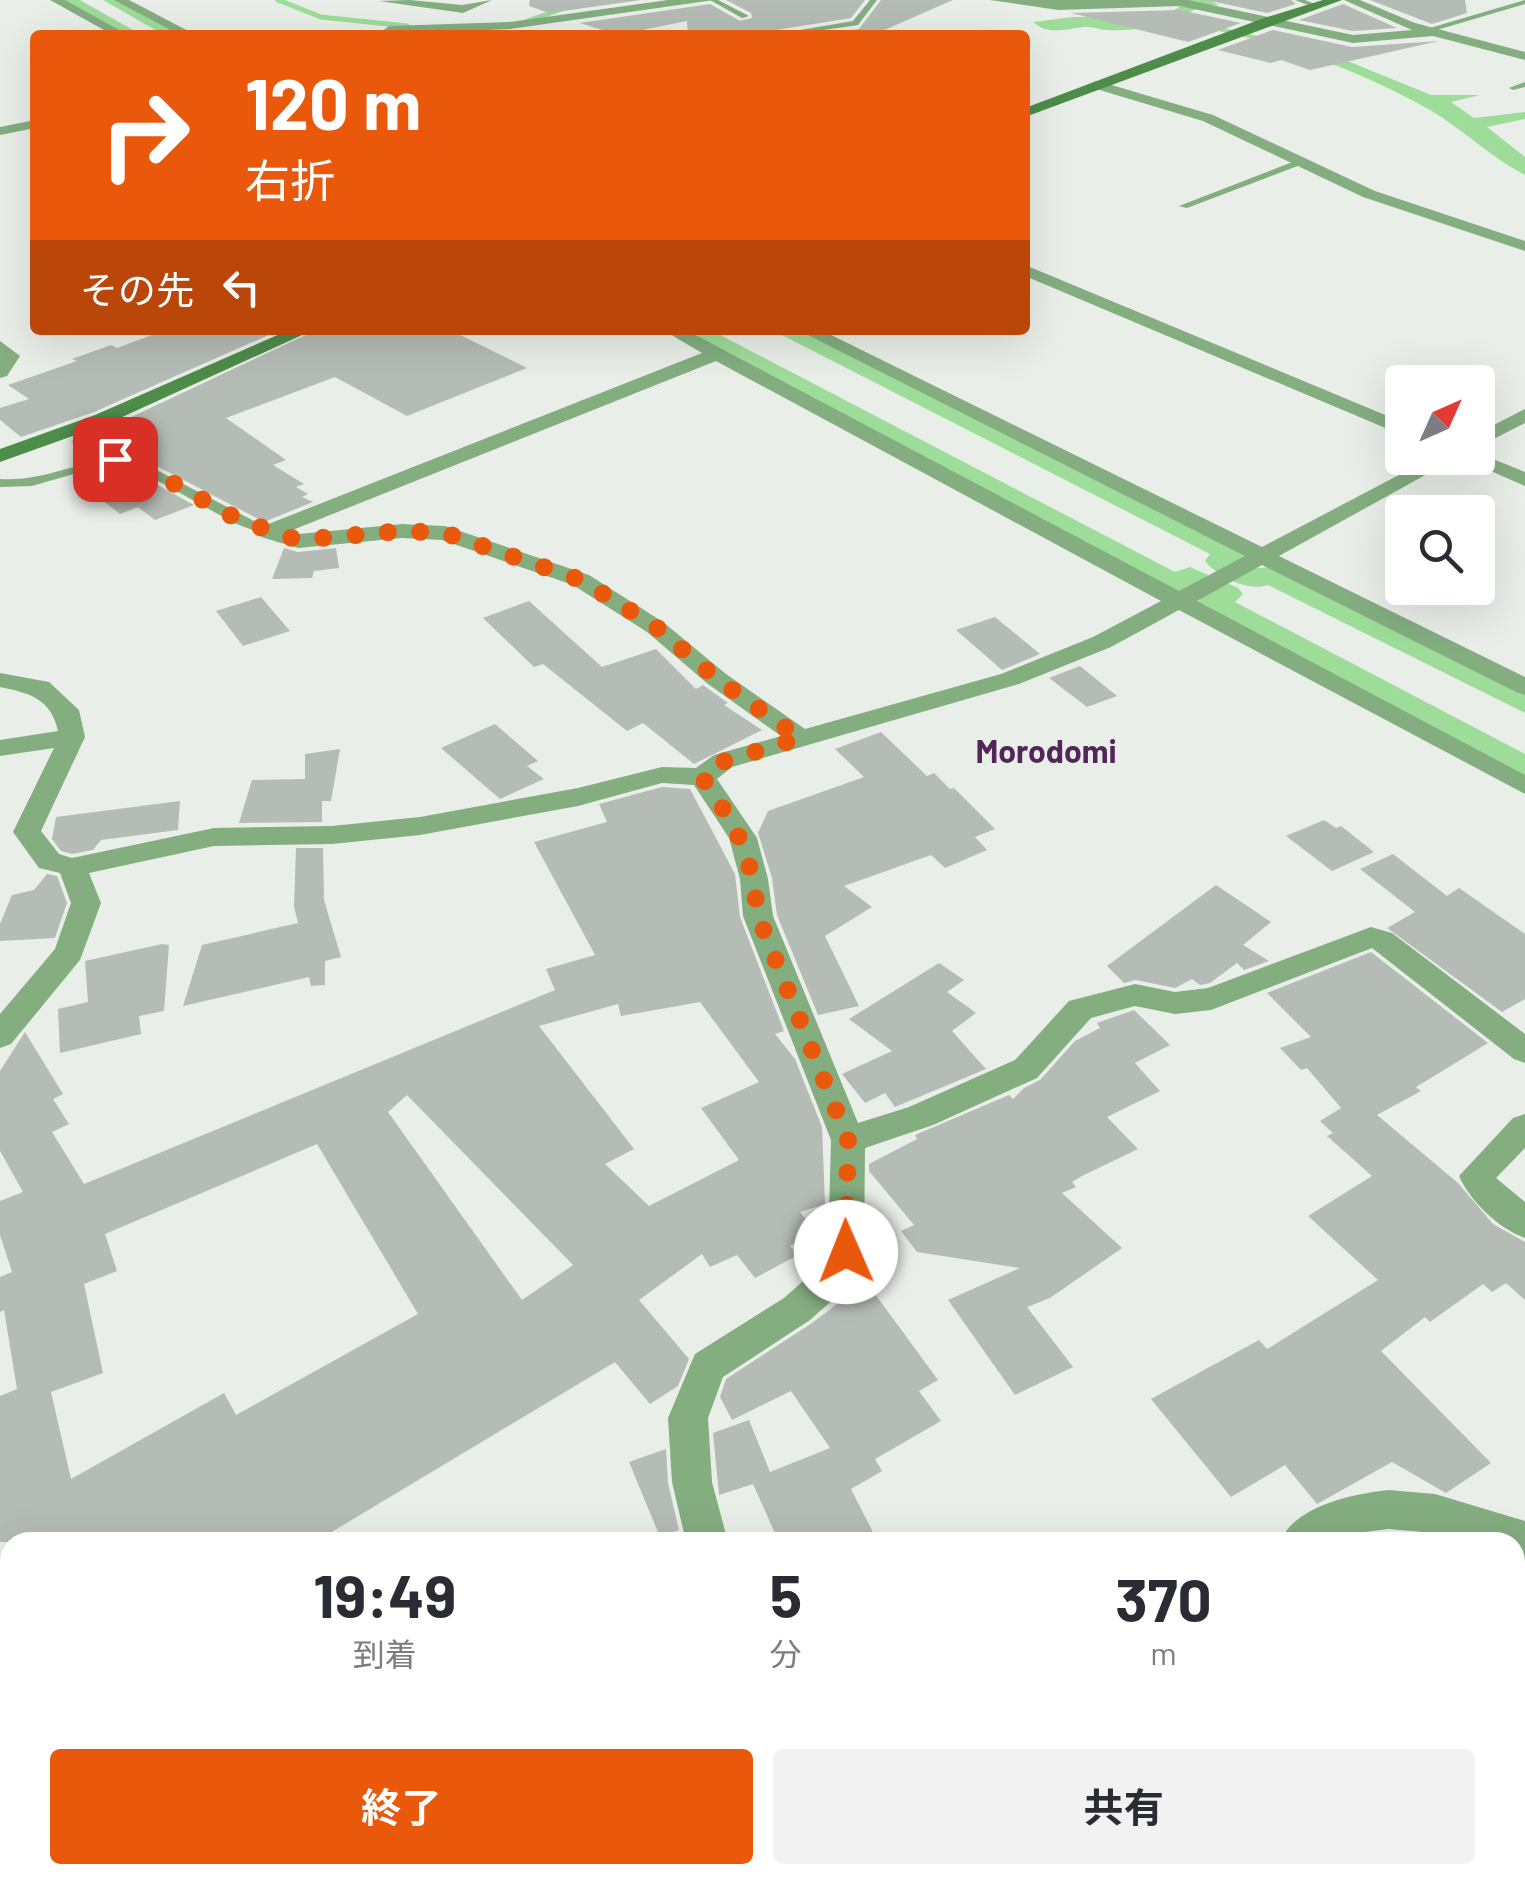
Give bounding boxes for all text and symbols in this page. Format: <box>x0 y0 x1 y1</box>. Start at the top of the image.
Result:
text: 120 m <box>245 60 421 144</box>
icon: right <box>80 70 210 200</box>
text: 右折 <box>245 152 335 206</box>
icon: left <box>214 260 269 315</box>
text: その先 <box>80 266 194 312</box>
north arrow <box>1385 365 1495 475</box>
map controls <box>1385 365 1495 605</box>
pin <box>73 417 158 502</box>
icon: arrive <box>88 432 143 487</box>
button: search <box>1385 495 1495 605</box>
district label: Morodomi <box>975 731 1117 769</box>
position arrow <box>794 1200 898 1304</box>
text: 19:49 <box>313 1558 456 1630</box>
text: 5 <box>770 1558 802 1630</box>
text: 370 <box>1115 1562 1212 1634</box>
text: m <box>1150 1633 1177 1671</box>
text: 到着 <box>353 1634 417 1672</box>
text: 分 <box>770 1634 802 1672</box>
button: 終了 <box>50 1749 753 1864</box>
button: 共有 <box>773 1749 1475 1864</box>

